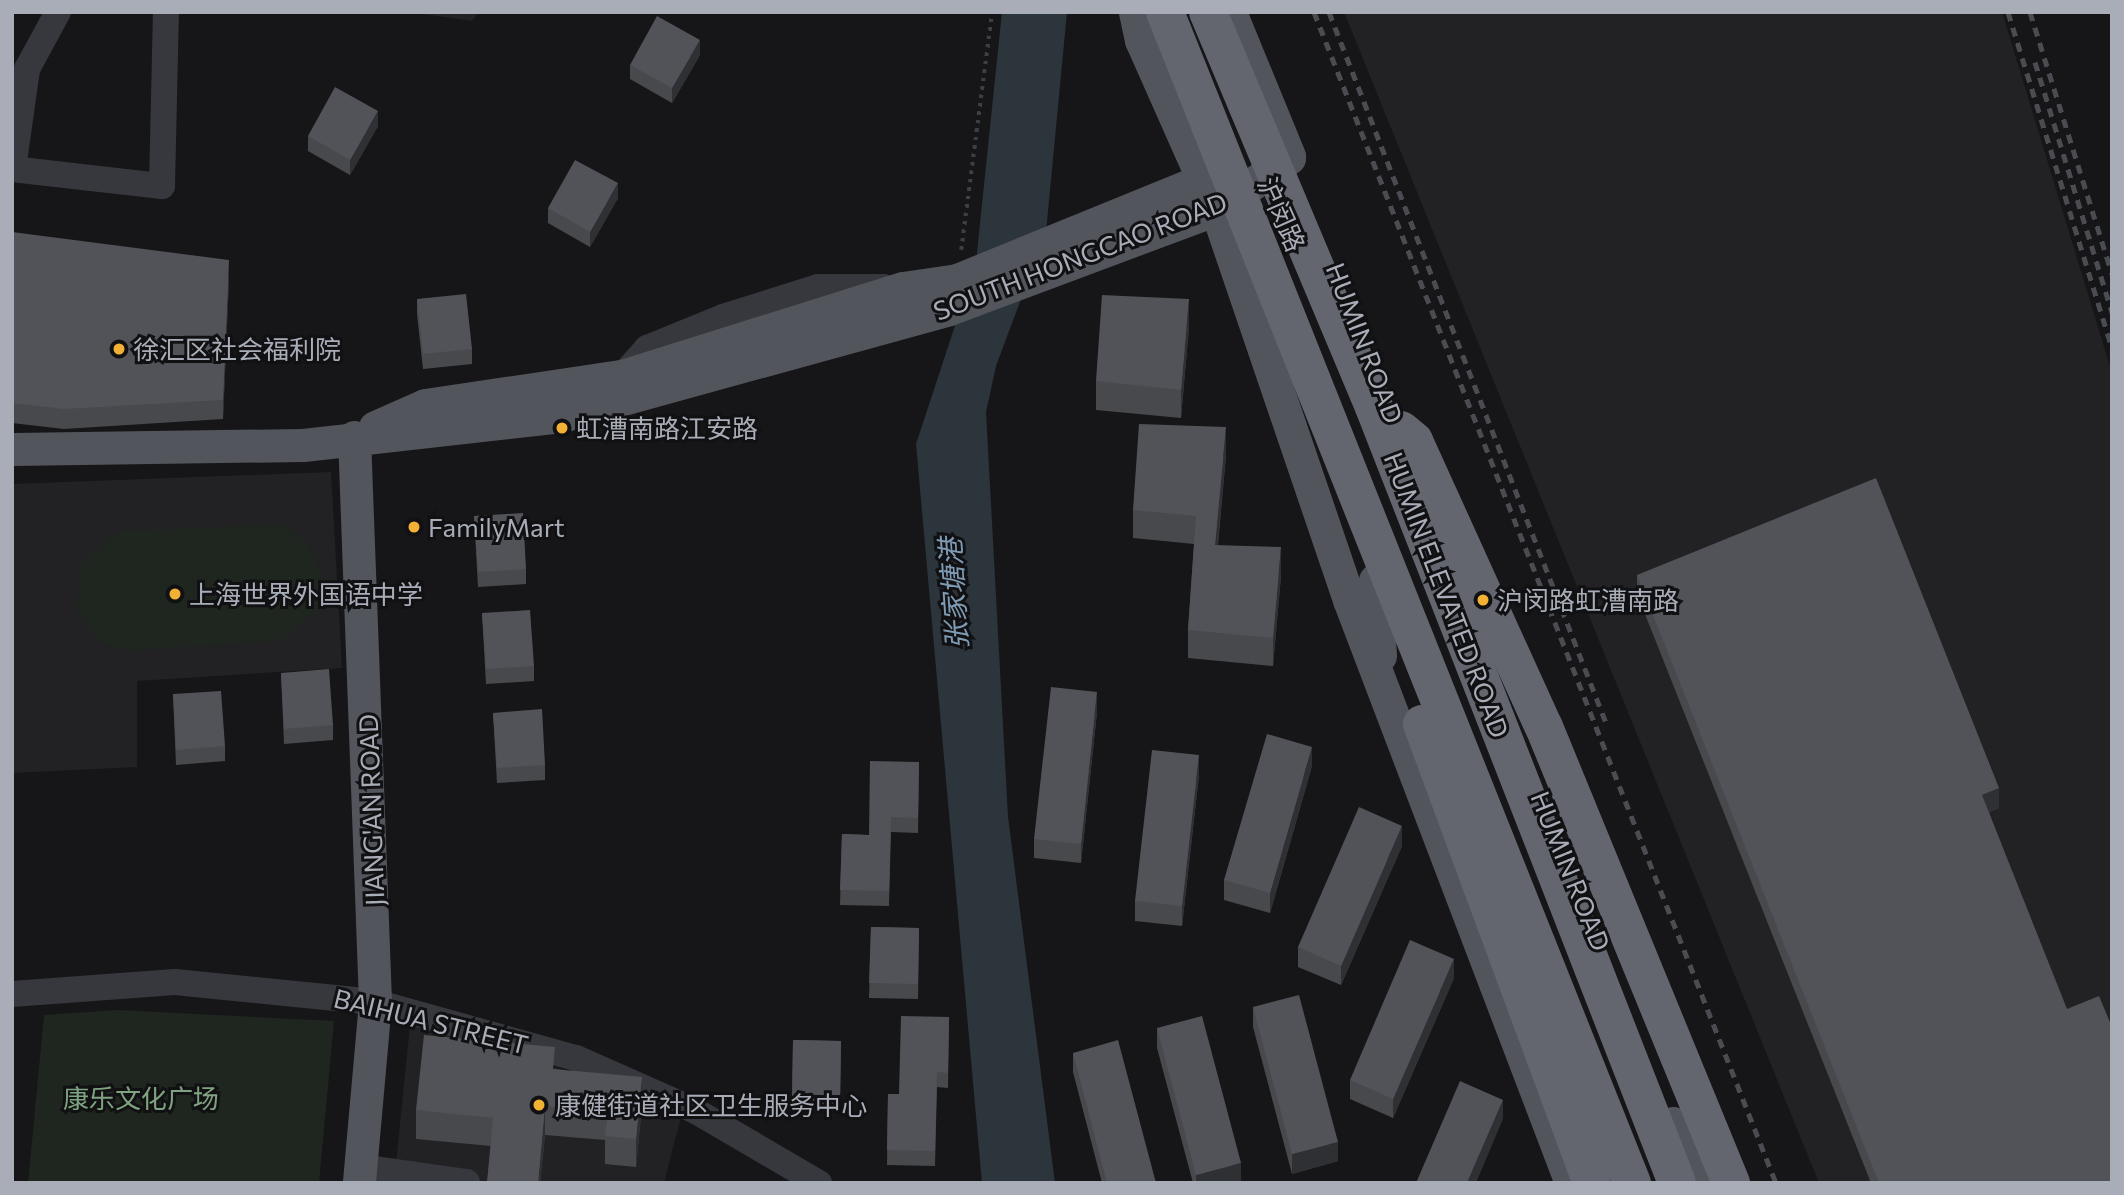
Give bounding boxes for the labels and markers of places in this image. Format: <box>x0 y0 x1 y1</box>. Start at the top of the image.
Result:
place label: 徐汇区社会福利院 <box>133 333 341 365</box>
marker: 徐汇区社会福利院 <box>111 341 127 357</box>
place label: 虹漕南路江安路 <box>576 412 758 444</box>
marker: 虹漕南路江安路 <box>554 420 570 436</box>
place label: FamilyMart <box>428 511 565 543</box>
marker: FamilyMart <box>406 519 422 535</box>
place label: 上海世界外国语中学 <box>189 578 423 610</box>
place label: 沪闵路虹漕南路 <box>1497 584 1679 616</box>
marker: 上海世界外国语中学 <box>167 586 183 602</box>
marker: 沪闵路虹漕南路 <box>1475 592 1491 608</box>
place label: 康健街道社区卫生服务中心 <box>555 1089 867 1121</box>
marker: 康健街道社区卫生服务中心 <box>529 1095 549 1115</box>

